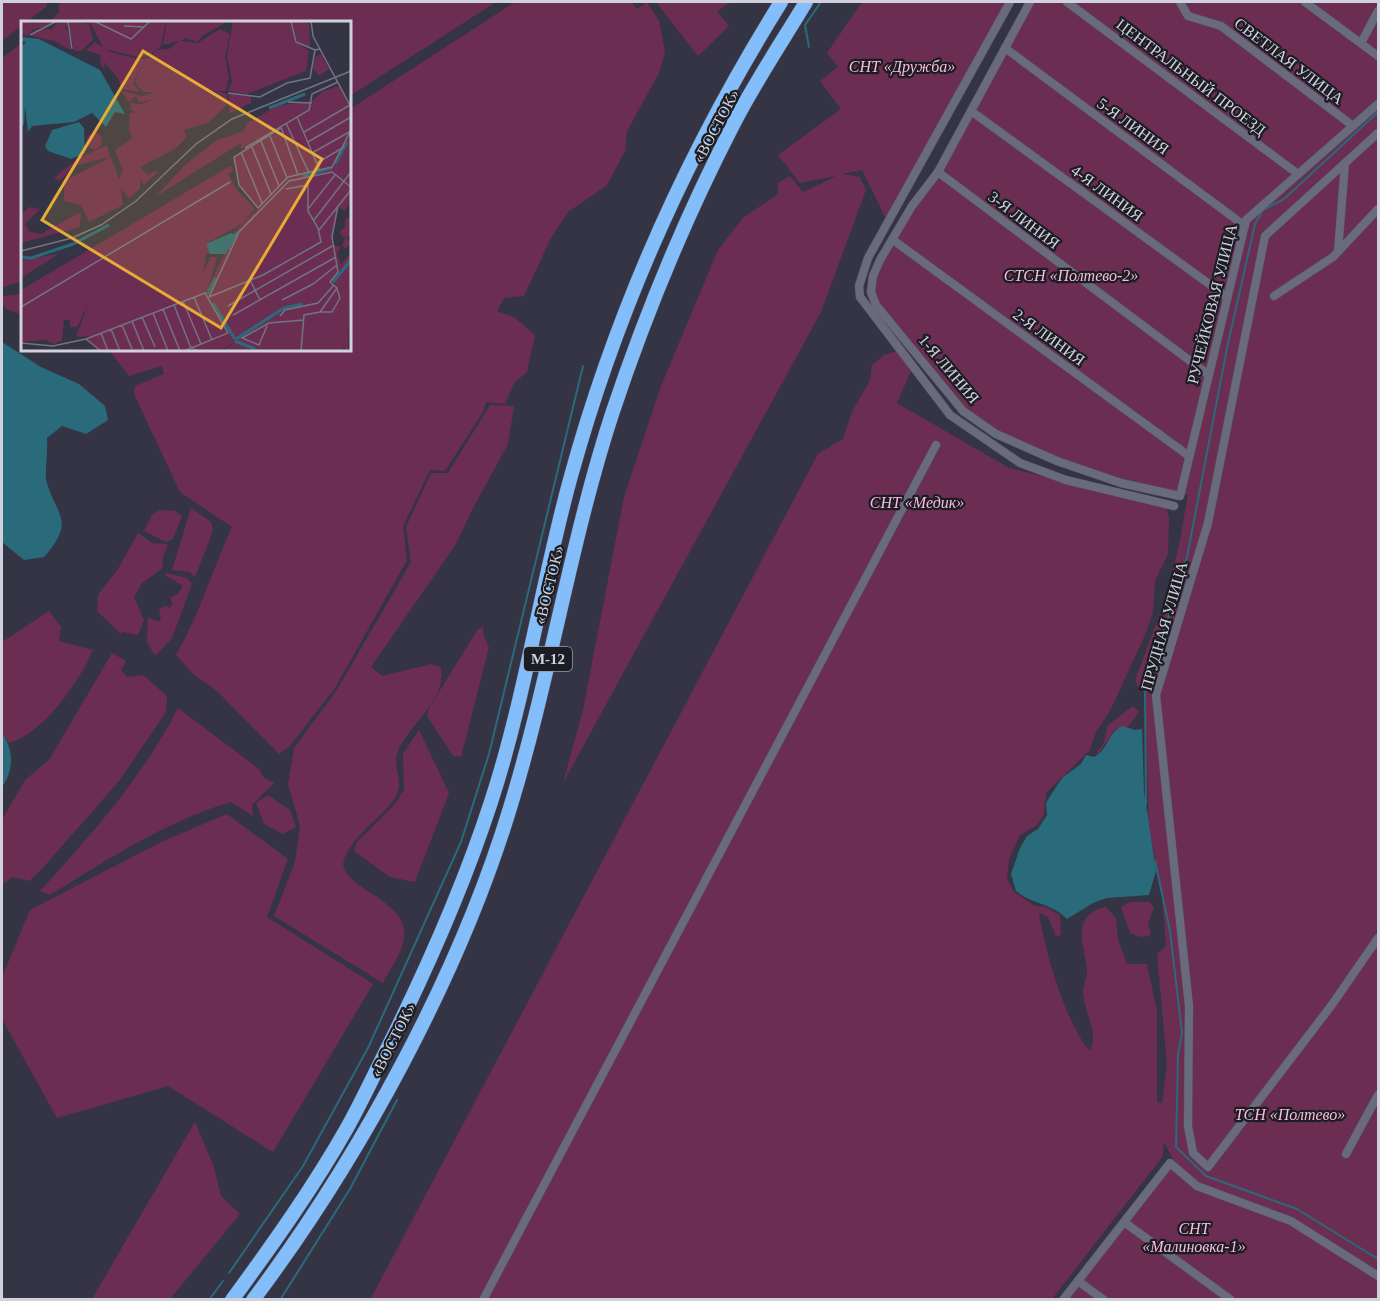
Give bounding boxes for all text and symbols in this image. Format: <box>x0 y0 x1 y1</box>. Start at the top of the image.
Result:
street label: СВЕТЛАЯ УЛИЦА <box>1230 14 1347 109</box>
street label: ЦЕНТРАЛЬНЫЙ ПРОЕЗД <box>1112 15 1270 139</box>
inset map <box>21 21 351 351</box>
park label: СНТ «Дружба» <box>849 58 955 76</box>
street label: «ВОСТОК» <box>690 86 742 166</box>
street label: 5-Я ЛИНИЯ <box>1094 94 1172 158</box>
street label: 4-Я ЛИНИЯ <box>1068 161 1146 225</box>
street label: 3-Я ЛИНИЯ <box>985 188 1063 252</box>
street label: РУЧЕЙКОВАЯ УЛИЦА <box>1183 222 1241 386</box>
park label: СТСН «Полтево-2» <box>1004 267 1138 284</box>
street label: 2-Я ЛИНИЯ <box>1010 305 1088 369</box>
street label: 1-Я ЛИНИЯ <box>915 331 983 407</box>
park label: СНТ «Медик» <box>870 494 964 511</box>
street label: «ВОСТОК» <box>531 544 567 626</box>
street label: ПРУДНАЯ УЛИЦА <box>1137 559 1192 693</box>
road number: М-12 <box>524 647 572 671</box>
street label: «ВОСТОК» <box>367 1000 419 1080</box>
park label: ТСН «Полтево» <box>1235 1106 1345 1123</box>
park label: СНТ «Малиновка-1» <box>1142 1220 1246 1255</box>

